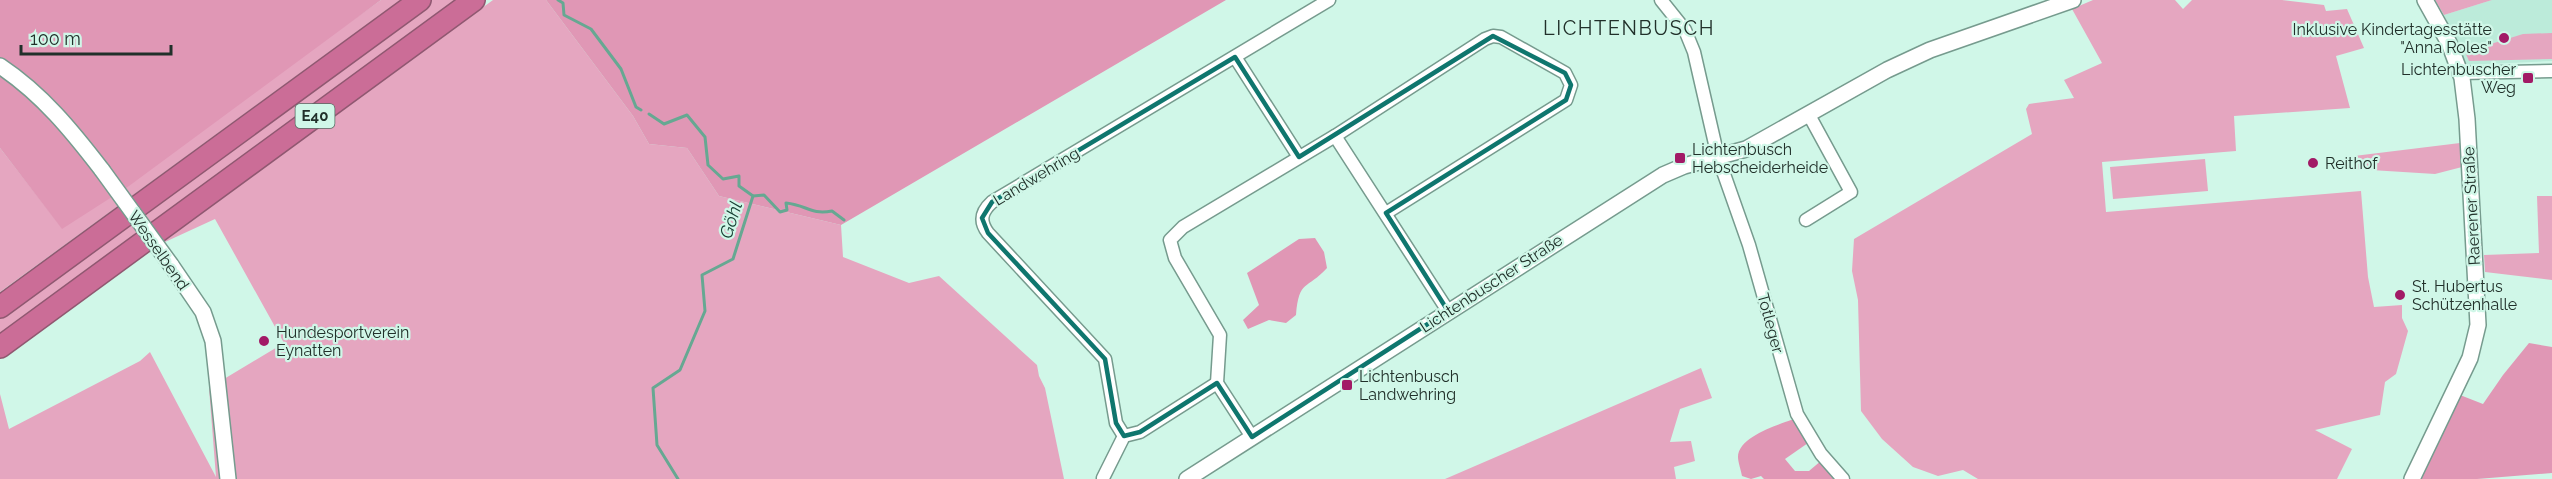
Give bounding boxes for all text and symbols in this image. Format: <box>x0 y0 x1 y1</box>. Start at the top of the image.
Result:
district label: LICHTENBUSCH <box>1543 16 1715 40</box>
scale bar <box>21 18 171 56</box>
place label: Inklusive Kindertagesstätte "Anna Roles" <box>2293 20 2492 57</box>
text: 100 m <box>30 28 81 49</box>
marker: Inklusive Kindertagesstätte "Anna Roles" <box>2497 31 2511 45</box>
place label: Lichtenbuscher Weg <box>2401 60 2516 97</box>
marker: Lichtenbuscher Weg <box>2521 71 2535 85</box>
road number: E40 <box>296 104 334 128</box>
place label: Lichtenbusch Hebscheiderheide <box>1692 140 1828 177</box>
street label: Landwehring <box>990 143 1083 210</box>
street label: Raerener Straße <box>2459 146 2484 266</box>
marker: Lichtenbusch Hebscheiderheide <box>1673 151 1687 165</box>
place label: Reithof <box>2325 154 2378 173</box>
marker: Reithof <box>2306 156 2320 170</box>
water label: Göhl <box>715 199 746 241</box>
street label: Wesselbend <box>124 207 193 294</box>
street label: Lichtenbuscher Straße <box>1416 230 1566 337</box>
place label: St. Hubertus Schützenhalle <box>2412 277 2517 314</box>
marker: St. Hubertus Schützenhalle <box>2393 288 2407 302</box>
street label: Totleger <box>1753 291 1788 356</box>
place label: Hundesportverein Eynatten <box>276 323 409 360</box>
marker: Hundesportverein Eynatten <box>257 334 271 348</box>
place label: Lichtenbusch Landwehring <box>1359 367 1459 404</box>
marker: Lichtenbusch Landwehring <box>1340 378 1354 392</box>

